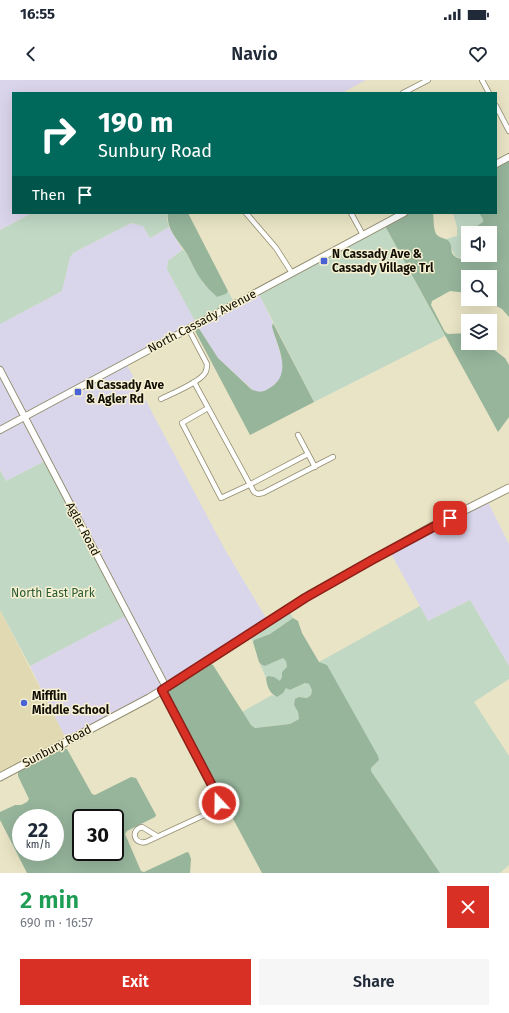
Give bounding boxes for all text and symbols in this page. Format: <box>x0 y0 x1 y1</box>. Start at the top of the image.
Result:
text: 16:55 <box>20 5 55 23</box>
icon: back <box>20 43 42 65</box>
text: Navio <box>231 43 278 65</box>
icon: heart <box>467 43 489 65</box>
text: 190 m <box>98 106 173 139</box>
icon: right <box>32 108 84 160</box>
text: Sunbury Road <box>98 140 212 162</box>
icon: arrive <box>74 184 96 206</box>
text: Then <box>32 186 66 204</box>
map controls <box>461 226 497 350</box>
button: sound <box>461 226 497 262</box>
place label: N Cassady Ave & Cassady Village Trl <box>332 247 434 275</box>
marker: N Cassady Ave & Cassady Village Trl <box>319 256 329 266</box>
button: search <box>461 270 497 306</box>
street label: North Cassady Avenue <box>145 286 259 356</box>
button: layers <box>461 314 497 350</box>
place label: N Cassady Ave & Agler Rd <box>86 378 164 406</box>
marker: N Cassady Ave & Agler Rd <box>73 387 83 397</box>
street label: Agler Road <box>63 500 103 558</box>
pin <box>433 501 467 535</box>
icon: arrive <box>439 507 461 529</box>
park label: North East Park <box>11 586 96 600</box>
place label: Mifflin Middle School <box>32 689 110 717</box>
marker: Mifflin Middle School <box>19 698 29 708</box>
street label: Sunbury Road <box>20 722 94 770</box>
position arrow <box>198 782 240 824</box>
speed limit sign: 30 <box>72 809 124 861</box>
text: 22 <box>28 818 48 842</box>
text: km/h <box>26 839 50 851</box>
text: 2 min <box>20 886 79 914</box>
button: close <box>447 886 489 928</box>
text: 690 m · 16:57 <box>20 915 93 930</box>
button: Exit <box>20 959 251 1005</box>
button: Share <box>259 959 489 1005</box>

